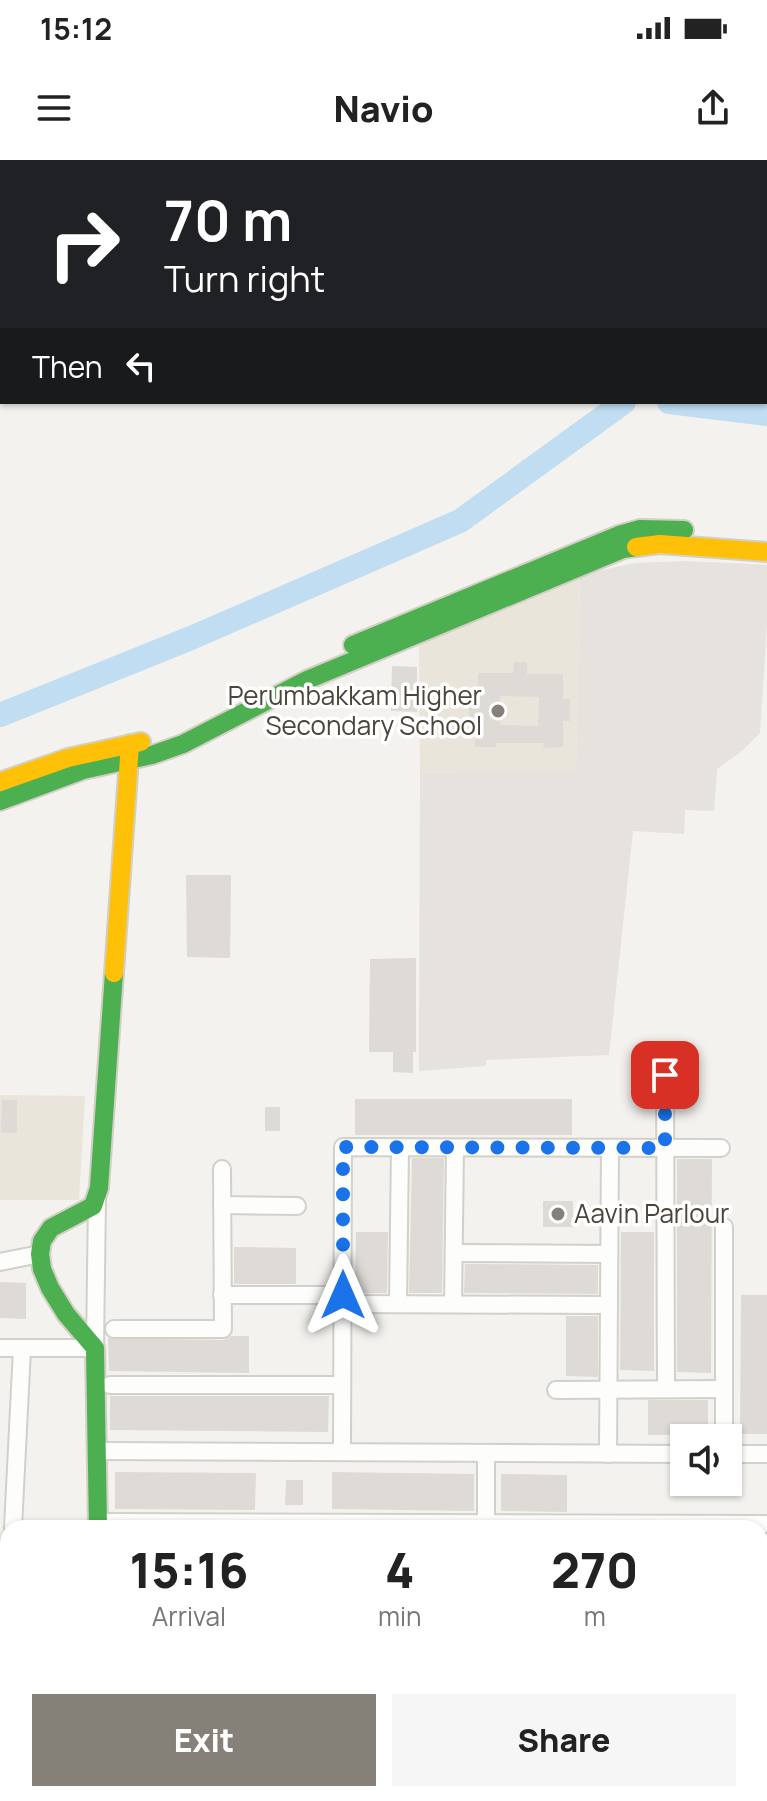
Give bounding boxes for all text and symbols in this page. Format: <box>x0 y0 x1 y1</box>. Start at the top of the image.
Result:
text: 15:12 <box>40 8 112 49</box>
text: Navio <box>333 84 434 133</box>
icon: menu <box>32 86 76 130</box>
icon: share <box>691 86 735 130</box>
text: 70 m <box>164 181 292 258</box>
icon: right <box>32 192 136 296</box>
text: Turn right <box>164 254 325 303</box>
icon: left <box>119 344 163 388</box>
text: Then <box>32 346 103 387</box>
place label: Perumbakkam Higher Secondary School <box>228 677 482 743</box>
marker: Perumbakkam Higher Secondary School <box>489 702 507 720</box>
pin <box>631 1041 699 1109</box>
icon: arrive <box>643 1053 687 1097</box>
place label: Aavin Parlour <box>574 1195 730 1231</box>
marker: Aavin Parlour <box>549 1205 567 1223</box>
position arrow <box>301 1253 385 1337</box>
map controls <box>670 1424 742 1496</box>
button: sound <box>670 1424 742 1496</box>
text: 15:16 <box>130 1537 248 1602</box>
text: 4 <box>385 1537 414 1602</box>
text: 270 <box>551 1537 638 1602</box>
text: Arrival <box>152 1598 226 1634</box>
text: min <box>378 1598 421 1634</box>
text: m <box>584 1598 606 1634</box>
button: Exit <box>32 1694 376 1786</box>
button: Share <box>392 1694 736 1786</box>

